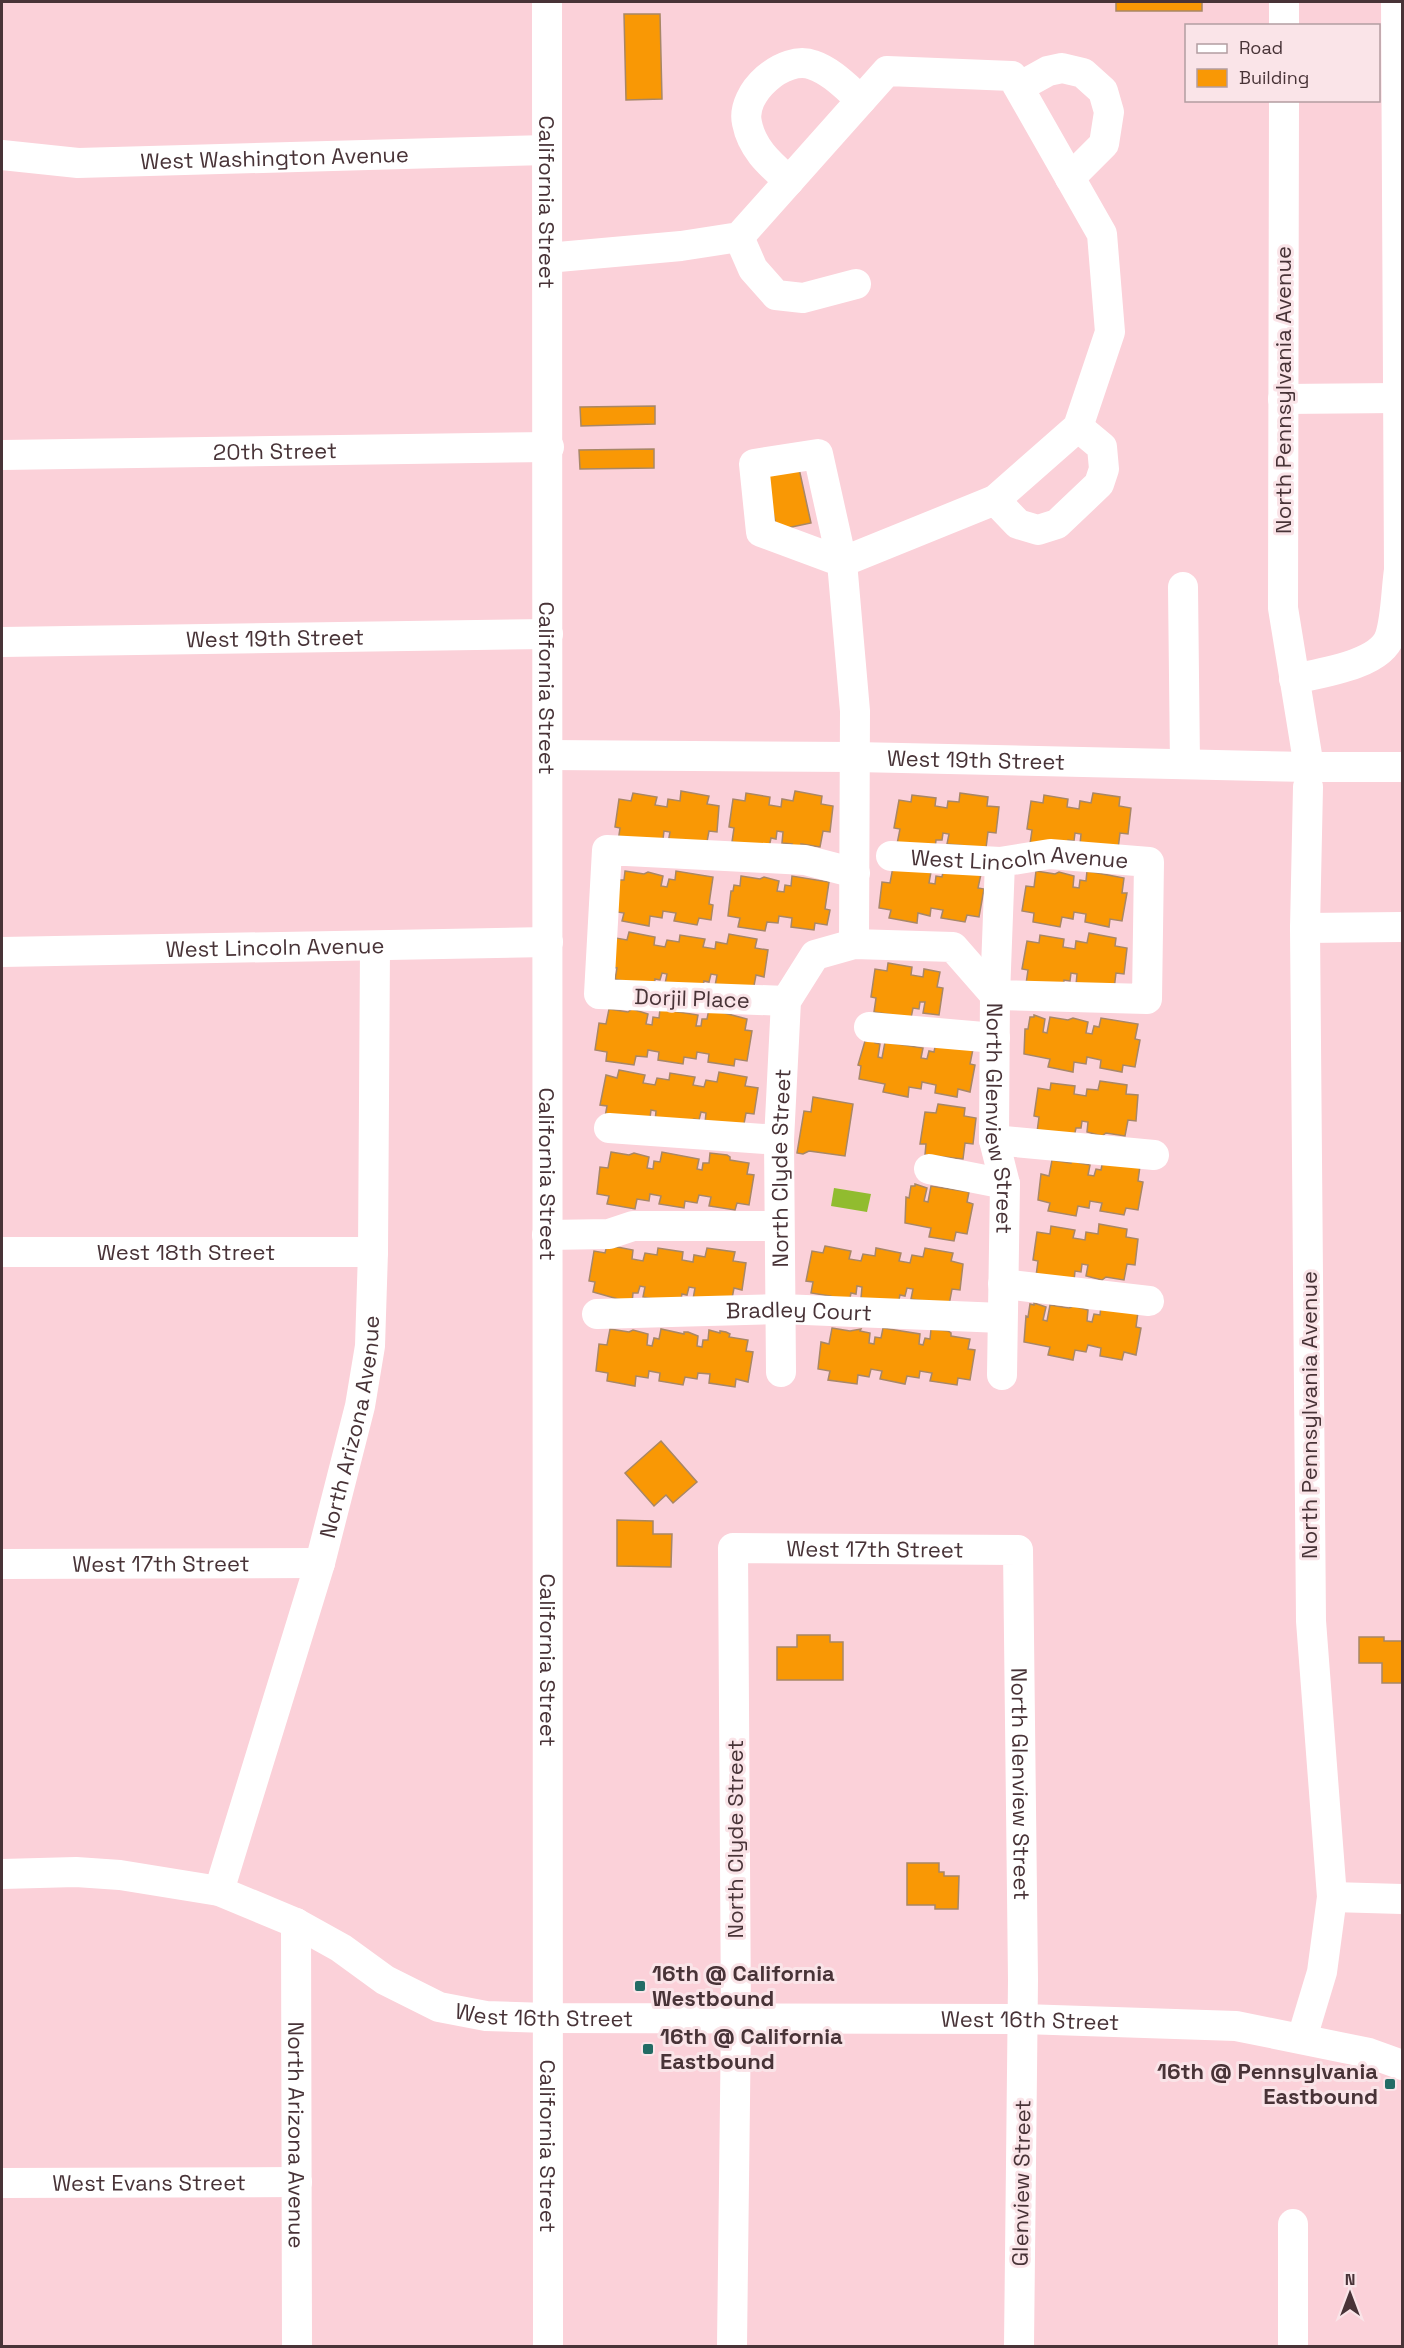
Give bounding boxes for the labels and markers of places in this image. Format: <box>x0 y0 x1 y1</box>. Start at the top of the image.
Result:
place label: 16th @ California Westbound <box>652 1959 835 2012</box>
marker: 16th @ California Westbound <box>633 1979 647 1993</box>
place label: 16th @ California Eastbound <box>660 2022 843 2075</box>
marker: 16th @ California Eastbound <box>641 2042 655 2056</box>
place label: 16th @ Pennsylvania Eastbound <box>1157 2057 1378 2110</box>
marker: 16th @ Pennsylvania Eastbound <box>1383 2077 1397 2091</box>

